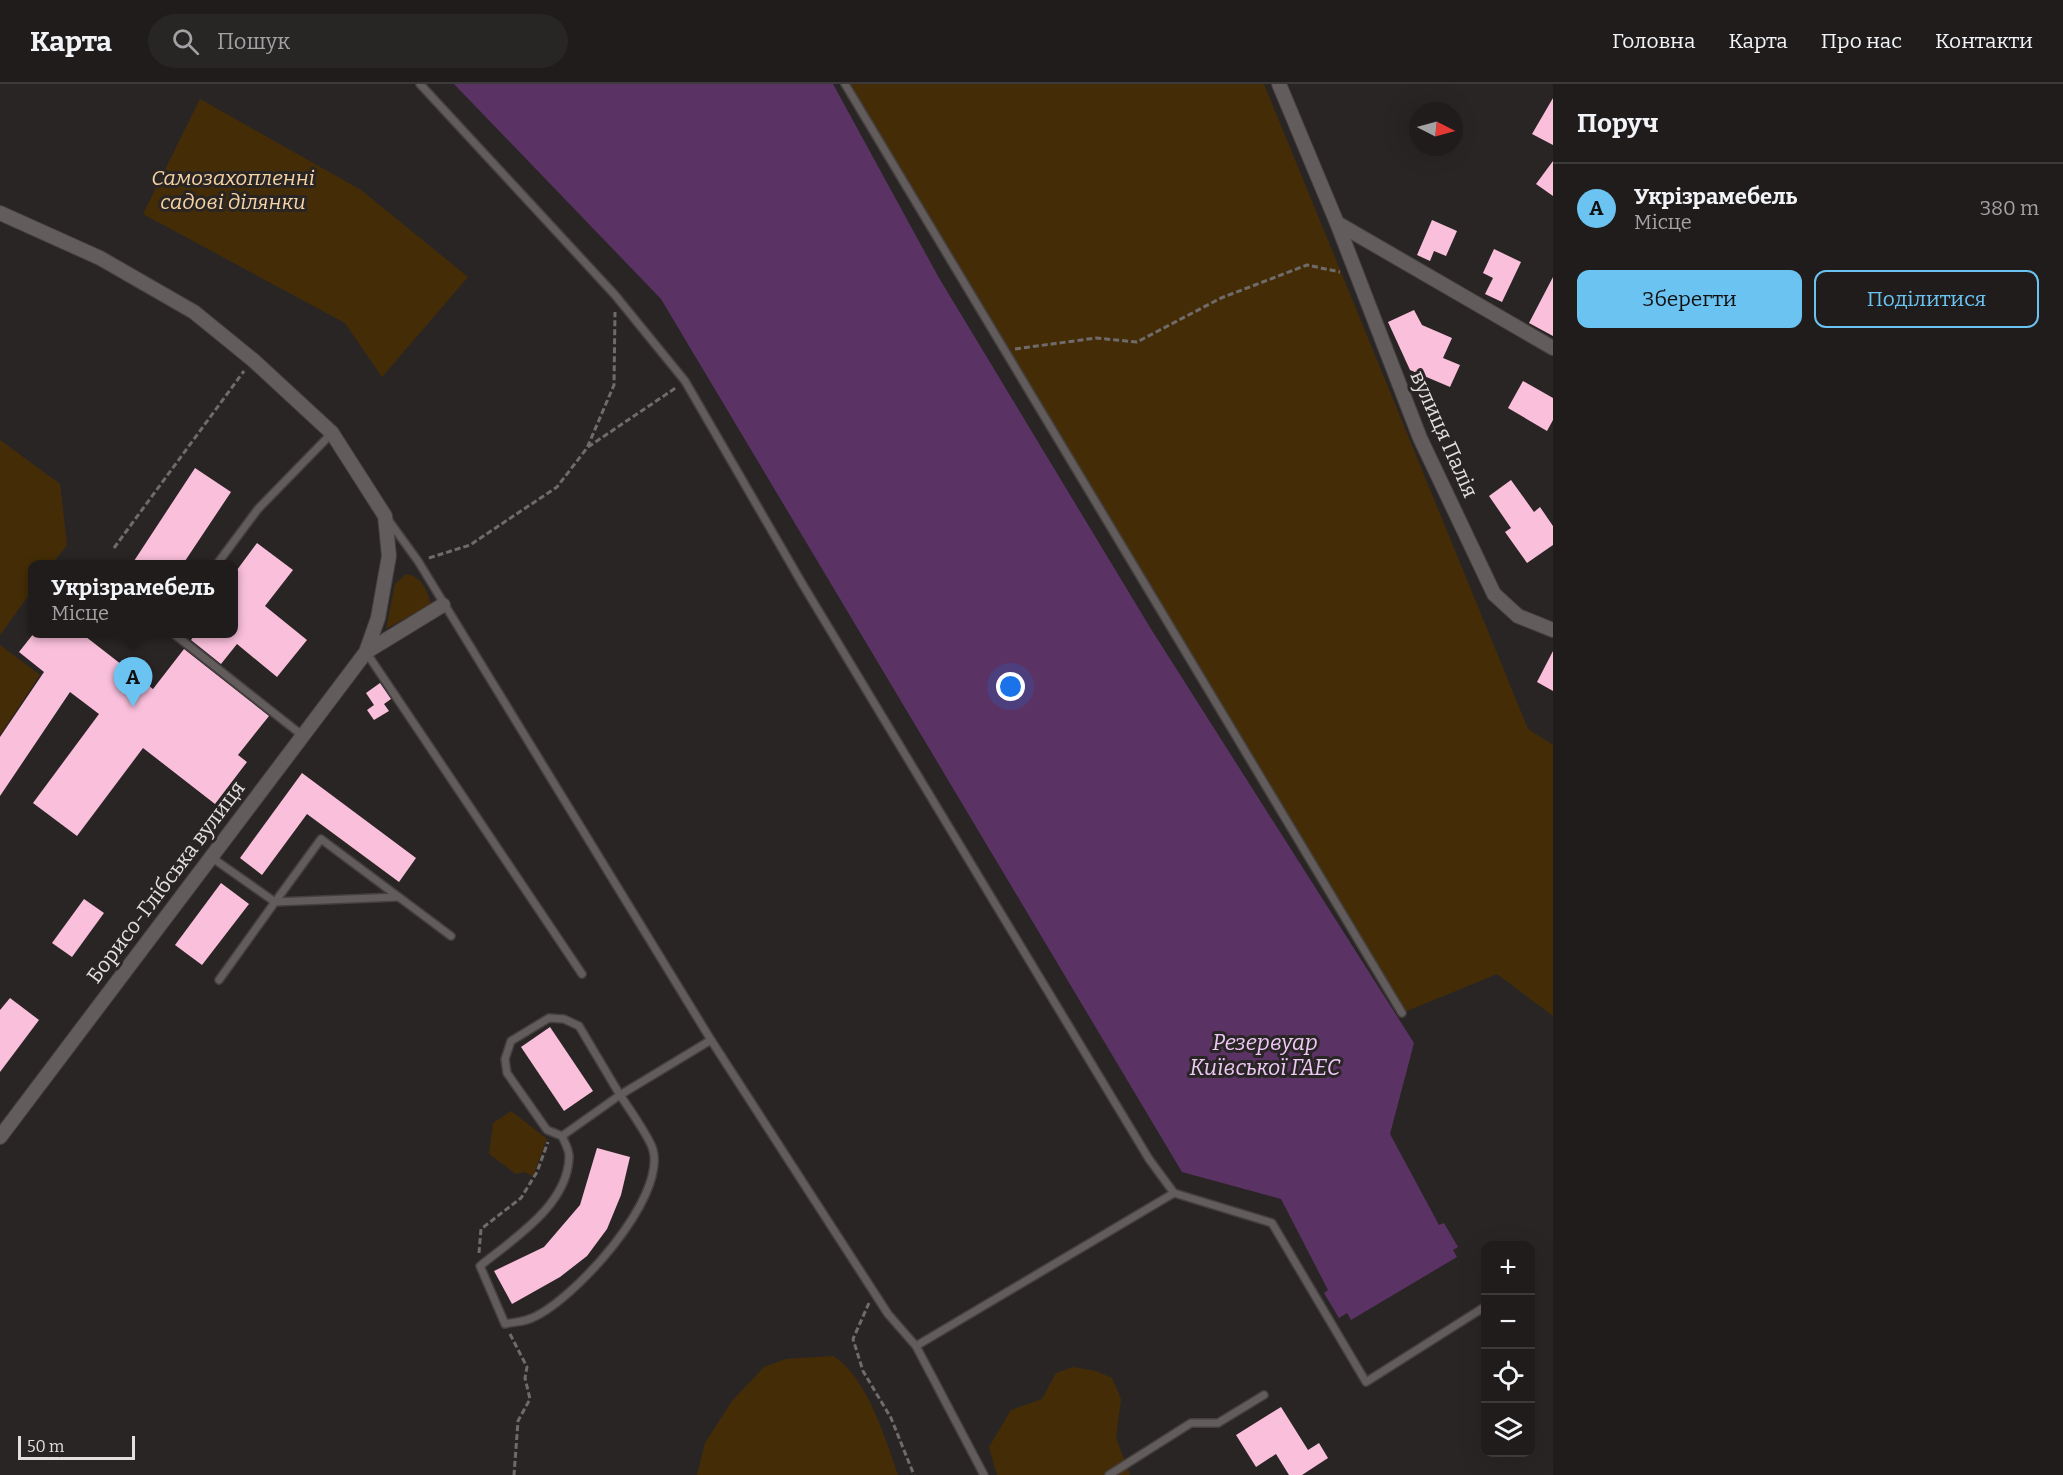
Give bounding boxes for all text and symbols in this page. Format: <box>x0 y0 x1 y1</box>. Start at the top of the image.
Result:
search box <box>148 14 568 68</box>
text: Карта <box>30 25 112 58</box>
icon: search <box>169 25 202 58</box>
text: Пошук <box>217 28 290 55</box>
text: Головна <box>1612 28 1696 54</box>
text: Карта <box>1729 28 1788 54</box>
text: Про нас <box>1821 28 1902 54</box>
text: Контакти <box>1935 28 2033 54</box>
north arrow <box>1409 102 1463 156</box>
text: Поруч <box>1577 108 1659 139</box>
park label: Самозахопленні садові ділянки <box>151 165 315 215</box>
text: Укрізрамебель <box>1634 183 1797 210</box>
text: A <box>1589 196 1604 220</box>
text: 380 m <box>1980 196 2039 220</box>
text: Місце <box>1634 210 1692 234</box>
button: Зберегти <box>1577 270 1802 328</box>
button: Поділитися <box>1814 270 2039 328</box>
street label: вулиця Палія <box>1404 367 1484 501</box>
popup <box>28 560 238 638</box>
text: Укрізрамебель <box>51 574 215 601</box>
text: Місце <box>51 601 109 625</box>
pin: A <box>114 658 152 707</box>
your location <box>996 672 1025 701</box>
street label: Борисо-Глібська вулиця <box>81 776 251 988</box>
water label: Резервуар Київської ГАЕС <box>1189 1029 1341 1081</box>
map controls <box>1481 1241 1535 1457</box>
button: + <box>1481 1241 1535 1295</box>
button: − <box>1481 1295 1535 1349</box>
button: locate <box>1481 1349 1535 1403</box>
button: layers <box>1481 1403 1535 1457</box>
scale bar <box>18 1433 135 1460</box>
text: 50 m <box>27 1437 64 1456</box>

